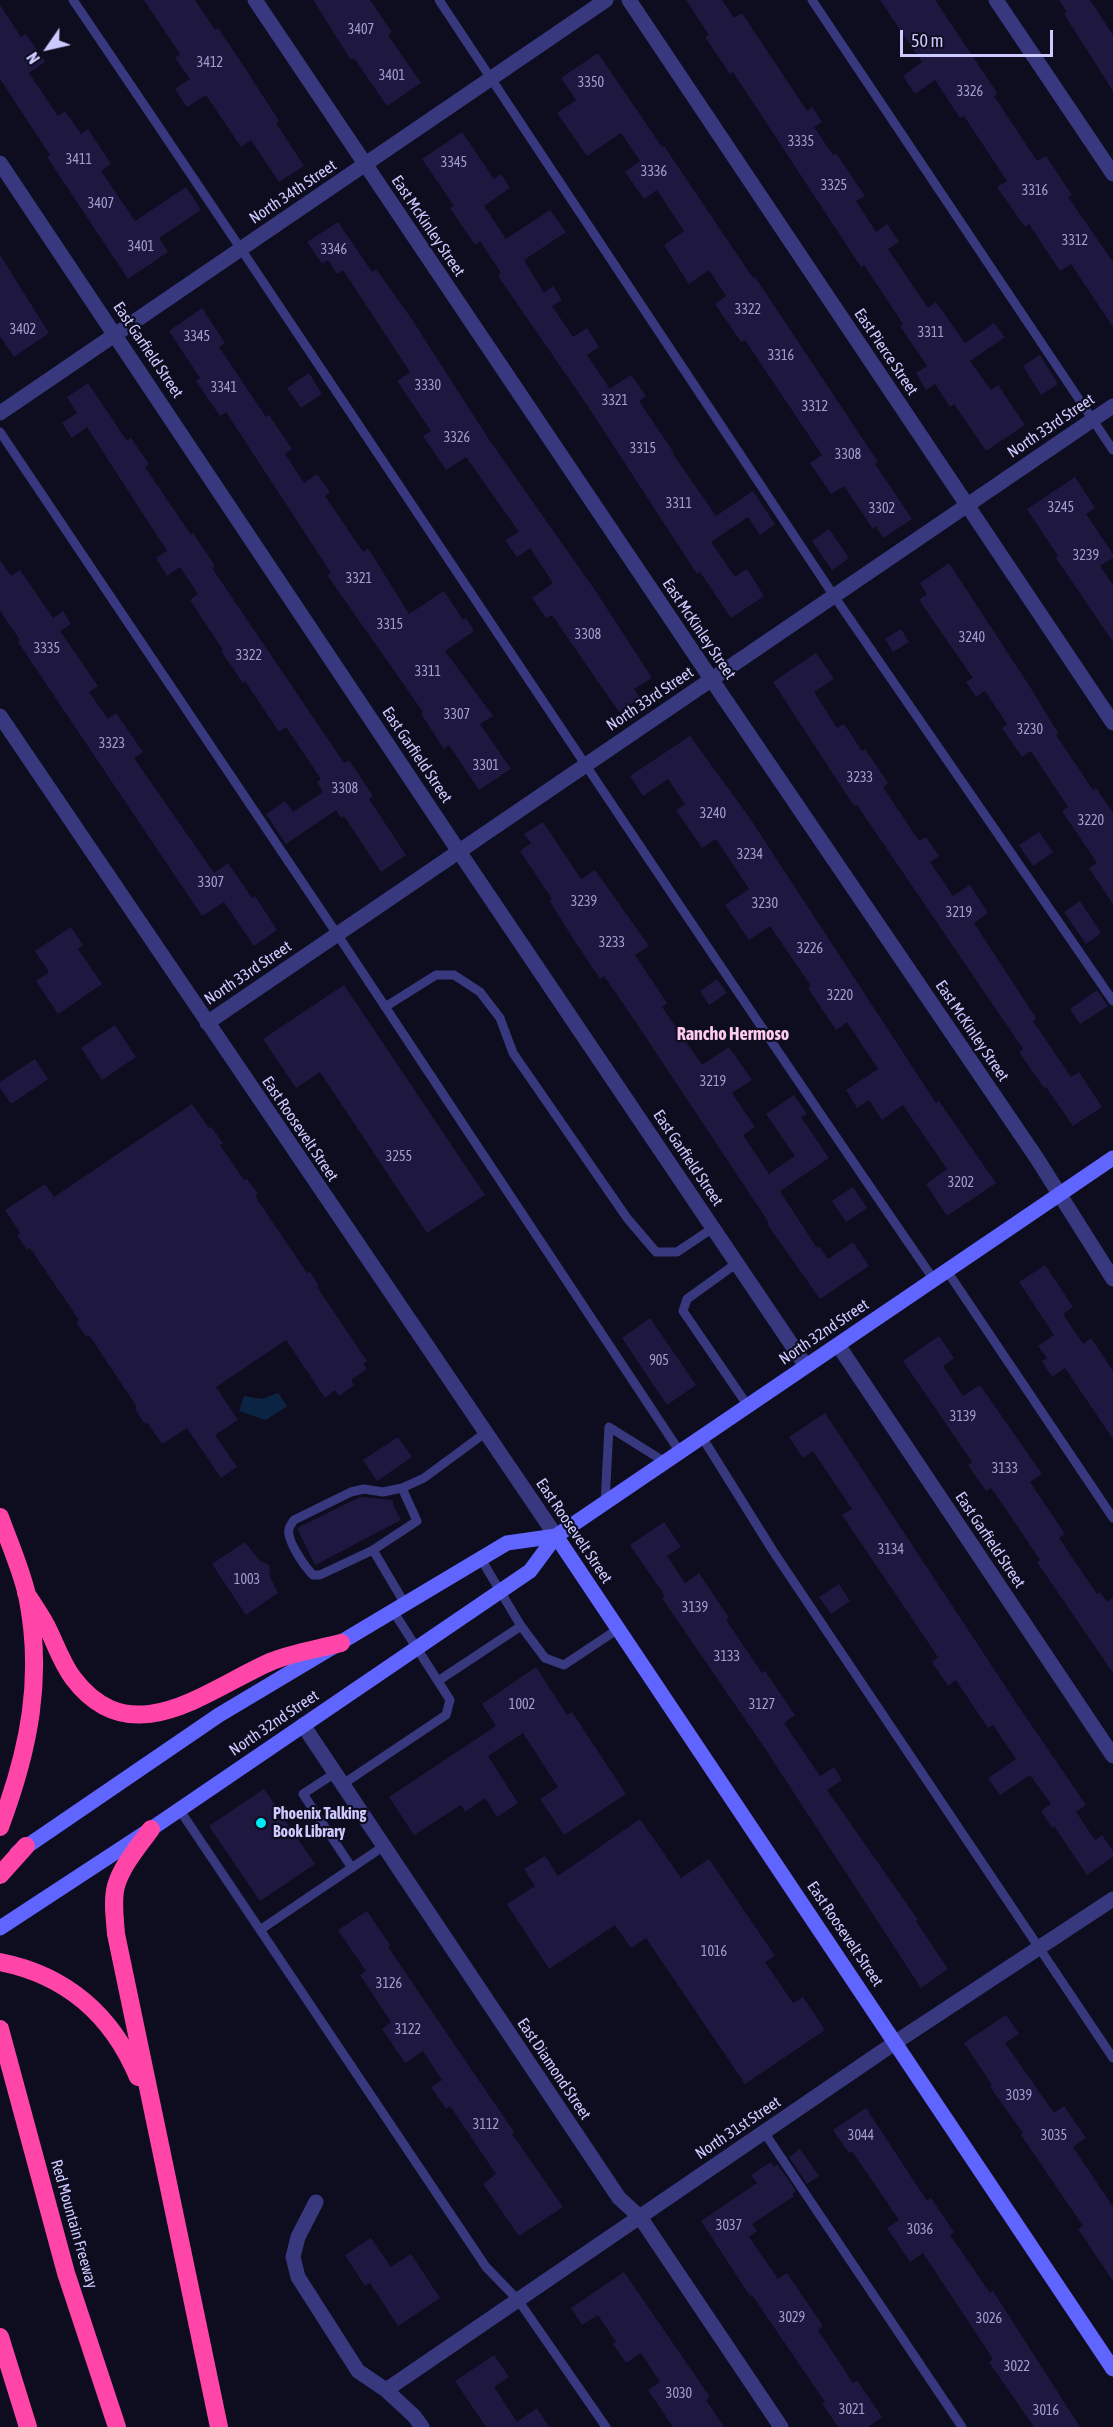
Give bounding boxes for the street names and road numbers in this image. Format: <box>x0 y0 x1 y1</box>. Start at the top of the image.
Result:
street label: North 34th Street <box>246 156 340 228</box>
street label: East McKinley Street <box>387 172 469 280</box>
street label: East Garfield Street <box>109 298 187 402</box>
street label: East Pierce Street <box>850 305 922 399</box>
street label: North 33rd Street <box>1004 390 1098 462</box>
street label: East McKinley Street <box>658 575 740 683</box>
street label: North 33rd Street <box>603 663 697 735</box>
street label: East Garfield Street <box>378 703 456 807</box>
street label: North 33rd Street <box>201 937 295 1009</box>
street label: East McKinley Street <box>931 977 1013 1085</box>
street label: East Roosevelt Street <box>258 1073 342 1185</box>
street label: East Garfield Street <box>649 1106 727 1210</box>
street label: North 32nd Street <box>776 1295 872 1369</box>
street label: East Roosevelt Street <box>532 1475 616 1587</box>
street label: East Garfield Street <box>951 1488 1029 1592</box>
street label: North 32nd Street <box>226 1686 322 1760</box>
street label: East Roosevelt Street <box>803 1878 887 1990</box>
street label: East Diamond Street <box>513 2015 595 2123</box>
street label: North 31st Street <box>692 2092 784 2164</box>
street label: Red Mountain Freeway <box>46 2157 102 2291</box>

